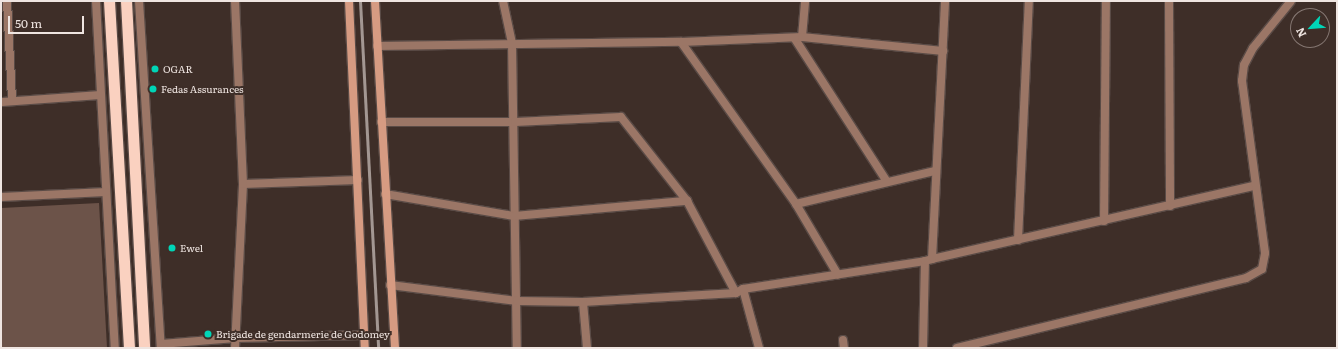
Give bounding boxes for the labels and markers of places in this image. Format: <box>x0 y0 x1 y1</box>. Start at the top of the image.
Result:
place label: OGAR <box>163 63 193 75</box>
marker: OGAR <box>150 64 160 74</box>
place label: Fedas Assurances <box>161 83 244 95</box>
marker: Fedas Assurances <box>148 84 158 94</box>
place label: Ewel <box>180 242 203 254</box>
marker: Ewel <box>167 243 177 253</box>
place label: Brigade de gendarmerie de Godomey <box>216 328 390 340</box>
marker: Brigade de gendarmerie de Godomey <box>203 329 213 339</box>

